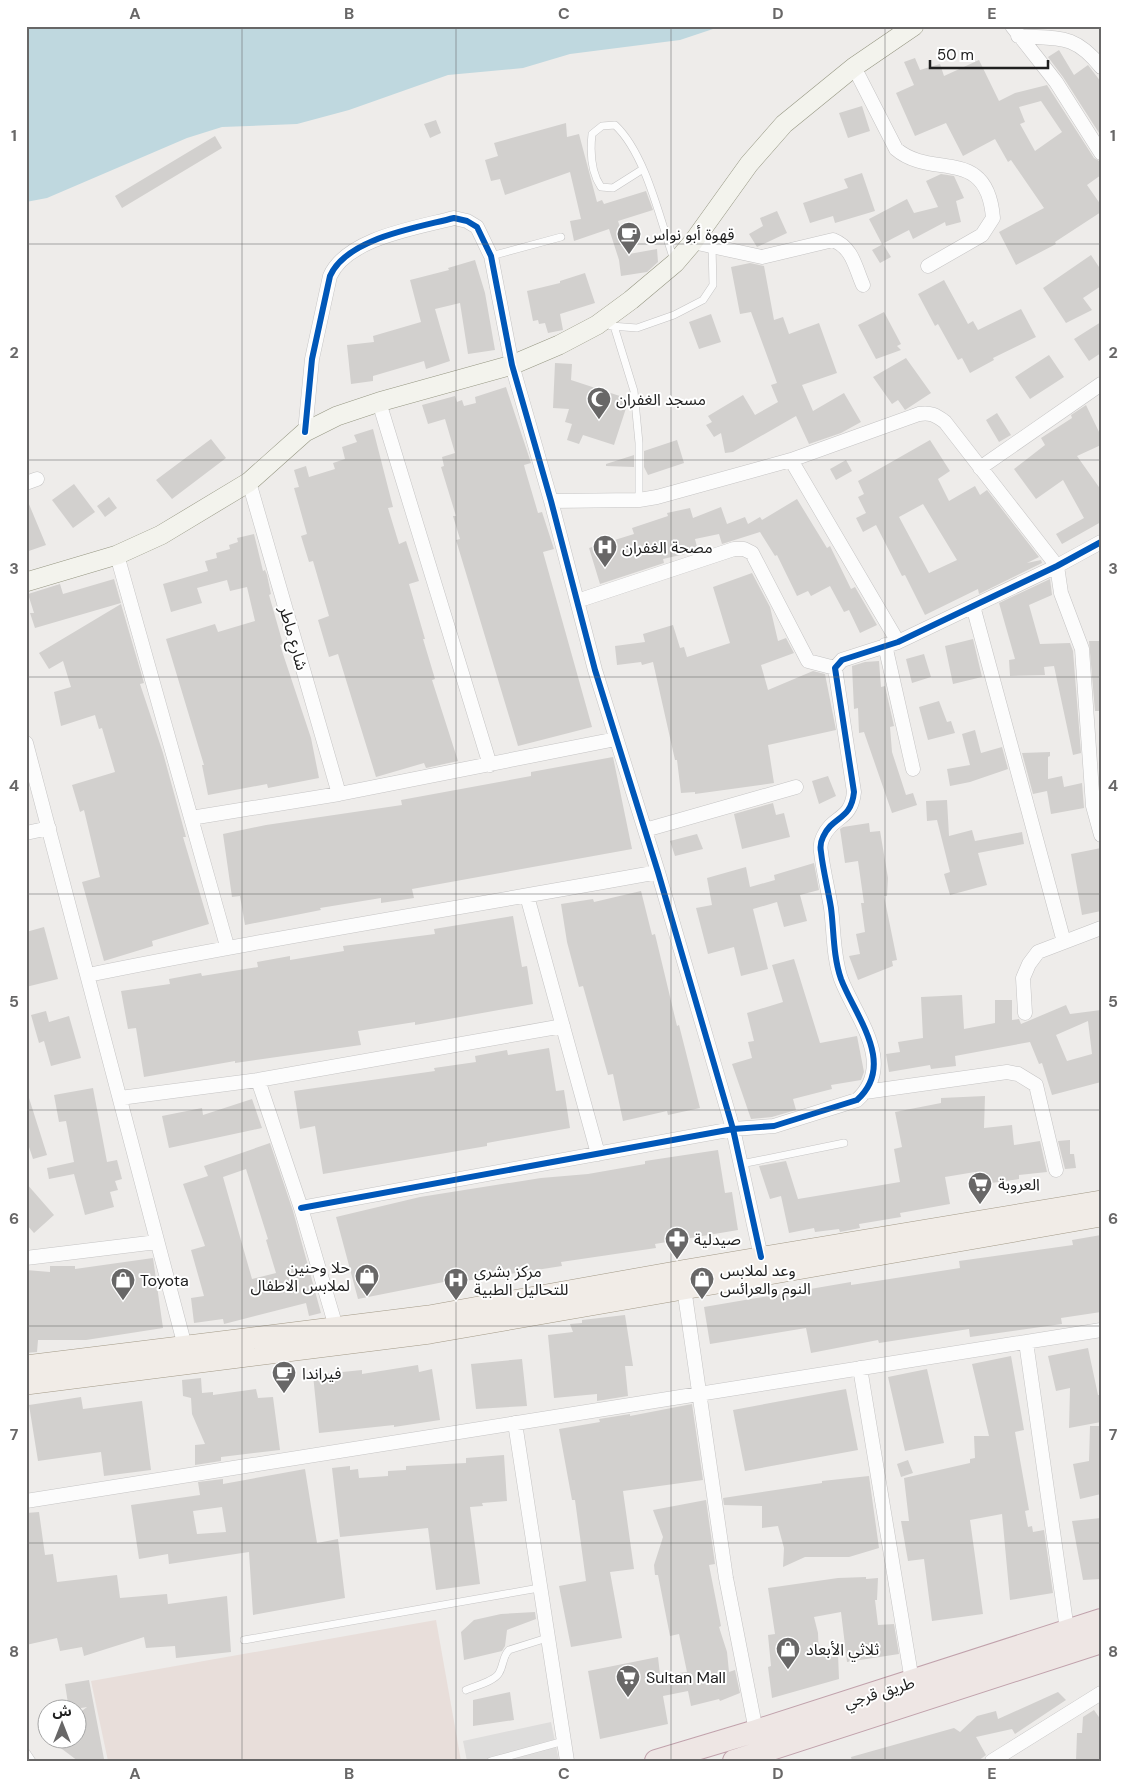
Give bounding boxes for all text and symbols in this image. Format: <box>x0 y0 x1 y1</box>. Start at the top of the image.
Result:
text: A <box>129 3 141 24</box>
text: B <box>344 3 354 24</box>
text: C <box>558 3 570 24</box>
text: D <box>772 3 784 24</box>
text: E <box>987 3 997 24</box>
scale bar <box>930 38 1047 70</box>
text: 50 m <box>937 45 974 65</box>
text: 1 <box>11 125 17 146</box>
text: 1 <box>1110 125 1116 146</box>
cafe icon: قهوة أبو نواس <box>616 221 642 255</box>
place label: قهوة أبو نواس <box>646 224 734 245</box>
text: 2 <box>9 342 19 363</box>
text: 2 <box>1108 342 1118 363</box>
mosque icon: مسجد الغفران <box>586 386 612 420</box>
place label: مسجد الغفران <box>616 389 706 410</box>
hospital icon: مصحة الغفران <box>592 534 618 568</box>
place label: مصحة الغفران <box>622 537 713 558</box>
text: 3 <box>9 558 19 579</box>
text: 3 <box>1108 558 1118 579</box>
street label: شارع ماطر <box>272 603 313 673</box>
text: 4 <box>9 775 19 796</box>
text: 4 <box>1108 775 1118 796</box>
text: 5 <box>9 991 19 1012</box>
text: 5 <box>1108 991 1118 1012</box>
supermarket icon: العروبة <box>967 1171 993 1205</box>
place label: العروبة <box>998 1174 1040 1195</box>
text: 6 <box>9 1208 19 1229</box>
text: 6 <box>1108 1208 1118 1229</box>
pharmacy icon: صيدلية <box>664 1226 690 1260</box>
place label: صيدلية <box>694 1229 741 1250</box>
place label: حلا وحنين لملابس الاطفال <box>250 1257 350 1296</box>
place label: وعد لملابس النوم والعرائس <box>720 1260 811 1301</box>
place label: مركز بشرى للتحاليل الطبية <box>474 1261 568 1300</box>
shop icon: حلا وحنين لملابس الاطفال <box>354 1263 380 1297</box>
shop icon: وعد لملابس النوم والعرائس <box>689 1266 715 1300</box>
shop icon: Toyota <box>110 1267 136 1301</box>
hospital icon: مركز بشرى للتحاليل الطبية <box>443 1267 469 1301</box>
place label: Toyota <box>140 1270 189 1291</box>
cafe icon: فيراندا <box>271 1360 297 1394</box>
place label: فيراندا <box>302 1363 342 1384</box>
text: 7 <box>10 1424 19 1445</box>
text: 7 <box>1109 1424 1118 1445</box>
shop icon: ثلاثي الأبعاد <box>775 1636 801 1670</box>
place label: ثلاثي الأبعاد <box>806 1639 880 1662</box>
text: 8 <box>9 1641 19 1662</box>
text: 8 <box>1108 1641 1118 1662</box>
supermarket icon: Sultan Mall <box>615 1664 641 1698</box>
place label: Sultan Mall <box>646 1667 726 1688</box>
street label: طريق قرجي <box>841 1672 918 1715</box>
north arrow <box>38 1700 88 1750</box>
text: ش <box>52 1702 72 1720</box>
text: A <box>129 1763 141 1784</box>
text: B <box>344 1763 354 1784</box>
text: C <box>558 1763 570 1784</box>
text: D <box>772 1763 784 1784</box>
text: E <box>987 1763 997 1784</box>

